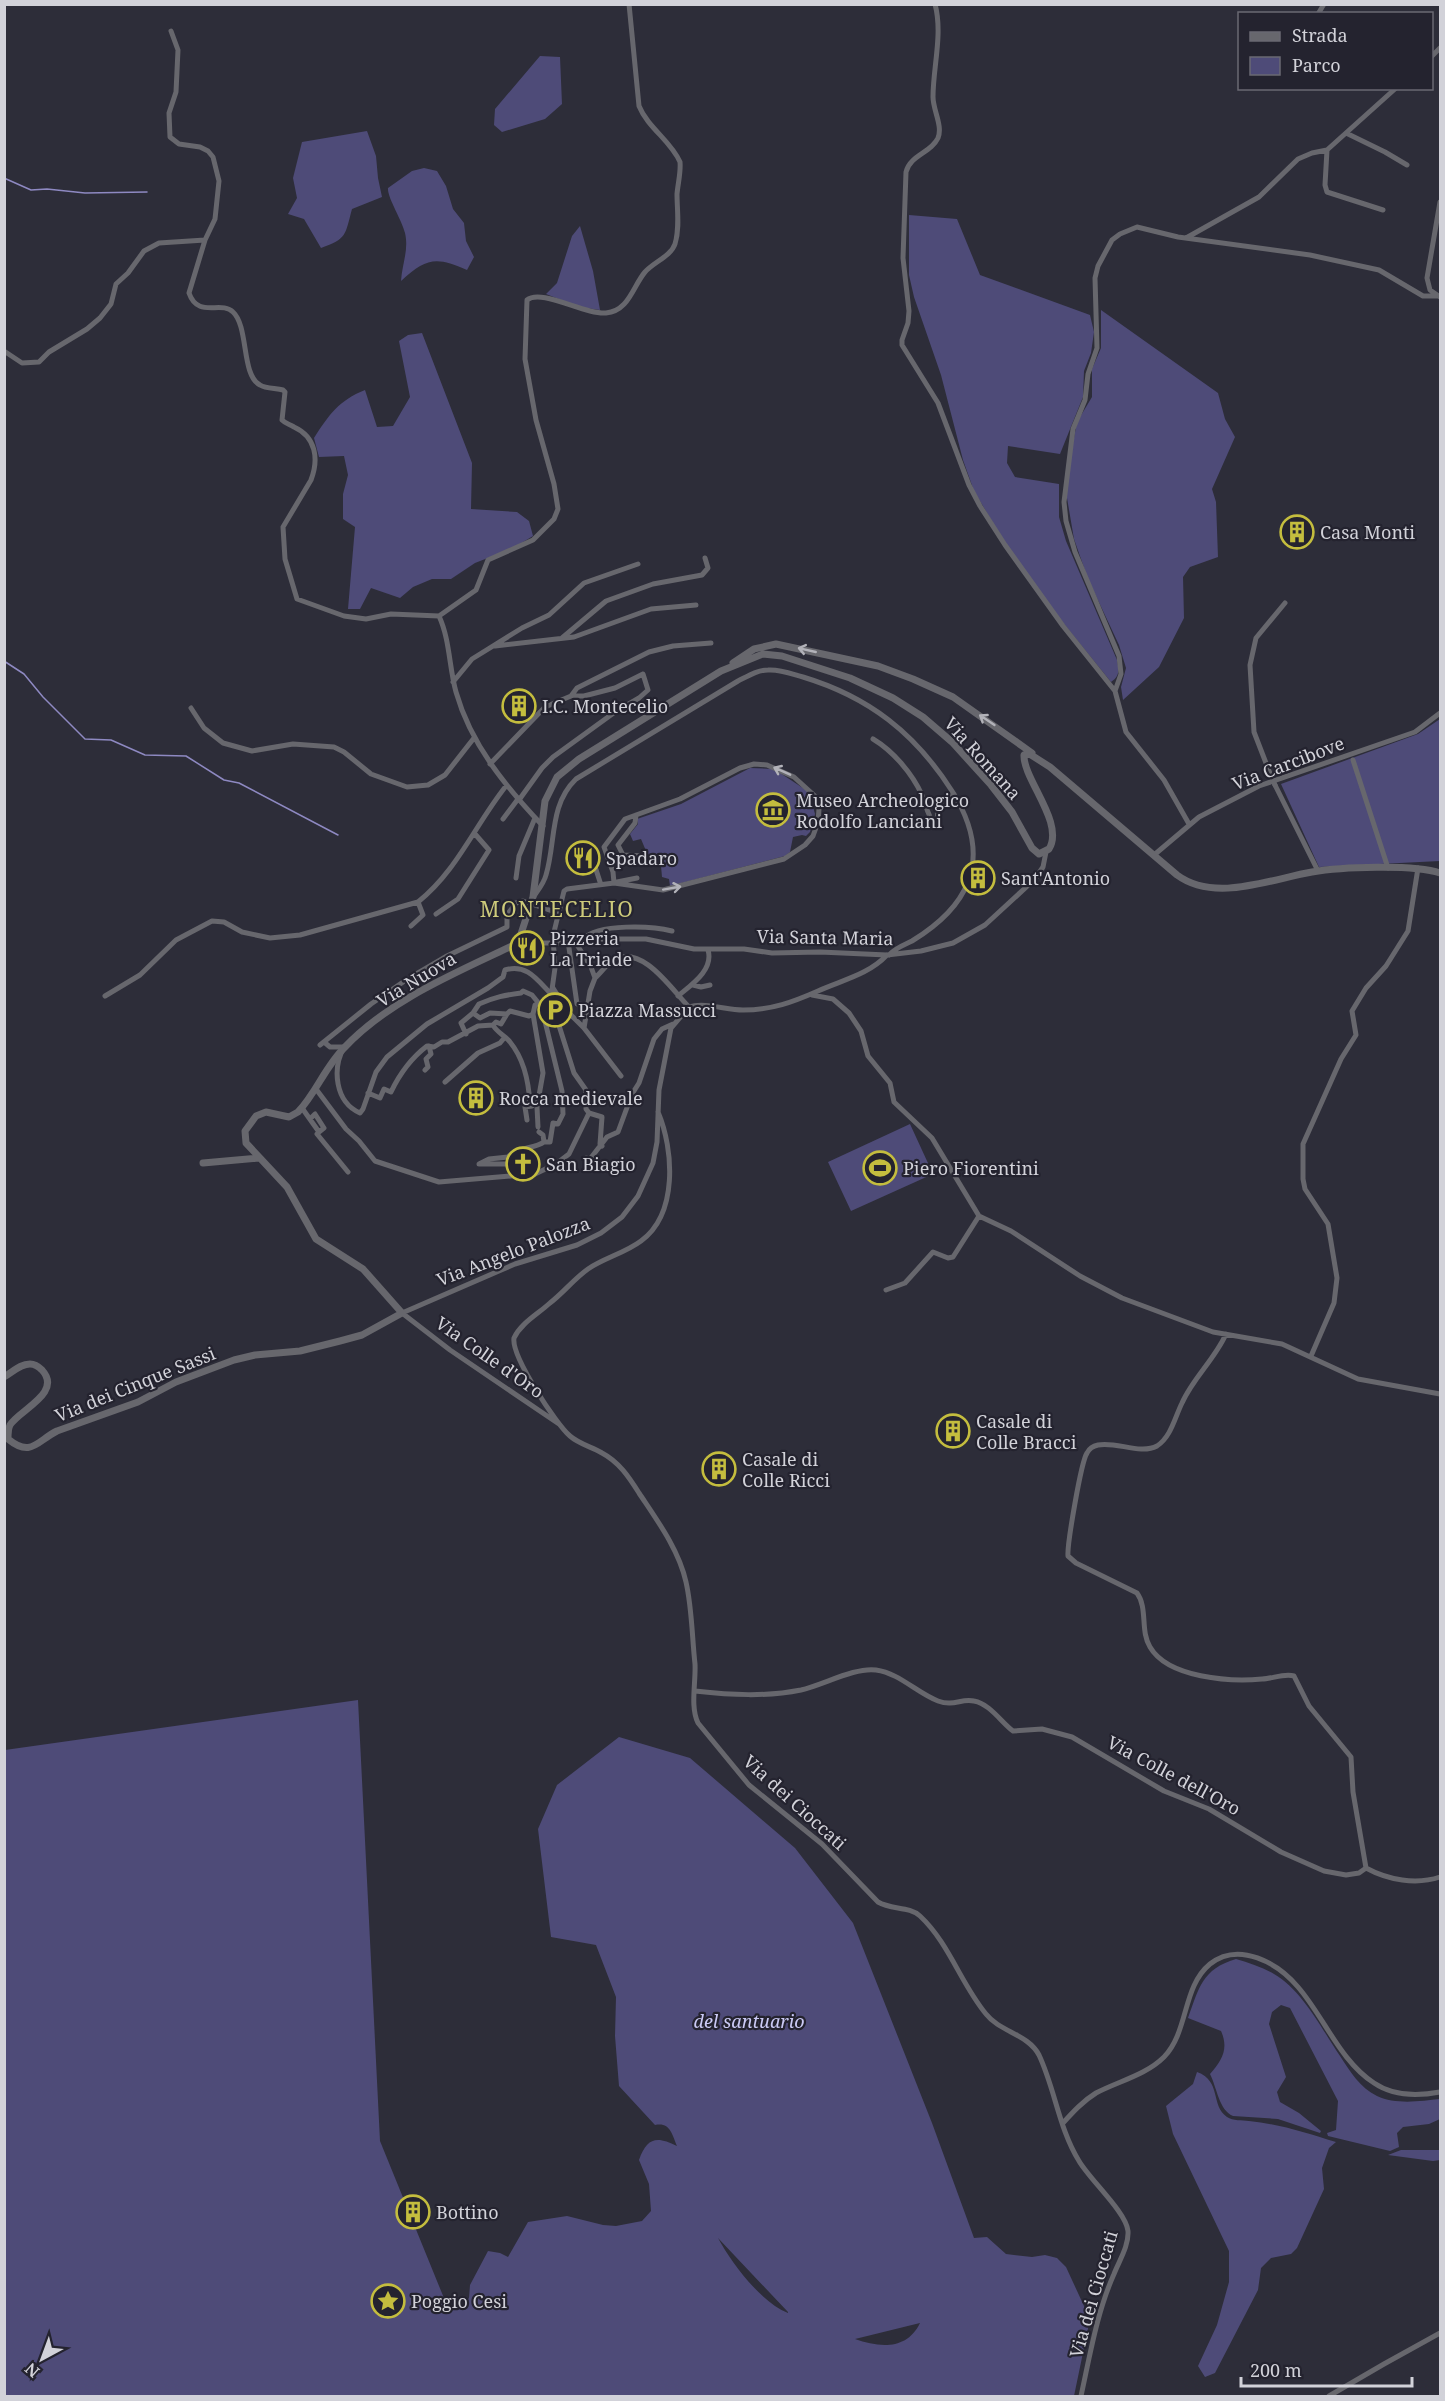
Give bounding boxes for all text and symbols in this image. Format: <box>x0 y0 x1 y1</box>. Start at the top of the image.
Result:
legend <box>1238 12 1433 90</box>
text: Strada <box>1292 23 1348 47</box>
text: Parco <box>1292 53 1341 77</box>
building icon: Casa Monti <box>1279 514 1315 550</box>
place label: Casa Monti <box>1320 520 1415 544</box>
one-way arrow <box>798 643 817 655</box>
building icon: I.C. Montecelio <box>501 688 537 724</box>
place label: I.C. Montecelio <box>542 694 668 718</box>
street label: Via Romana <box>939 711 1027 805</box>
one-way arrow <box>980 714 996 726</box>
street label: Via Carcibove <box>1228 731 1348 795</box>
one-way arrow <box>773 765 791 776</box>
place label: Museo Archeologico Rodolfo Lanciani <box>796 788 969 833</box>
museum icon: Museo Archeologico Rodolfo Lanciani <box>755 792 791 828</box>
restaurant icon: Spadaro <box>565 840 601 876</box>
place label: Spadaro <box>606 846 677 870</box>
building icon: Sant'Antonio <box>960 860 996 896</box>
place label: Sant'Antonio <box>1001 866 1110 890</box>
one-way arrow <box>662 882 681 893</box>
district label: MONTECELIO <box>480 895 634 923</box>
street label: Via Santa Maria <box>756 924 894 950</box>
place label: Pizzeria La Triade <box>550 926 632 971</box>
restaurant icon: Pizzeria La Triade <box>509 930 545 966</box>
street label: Via Nuova <box>372 946 460 1012</box>
parking icon: Piazza Massucci <box>537 992 573 1028</box>
place label: Piazza Massucci <box>578 998 716 1022</box>
building icon: Rocca medievale <box>458 1080 494 1116</box>
place label: Rocca medievale <box>499 1086 643 1110</box>
church icon: San Biagio <box>505 1146 541 1182</box>
sports icon: Piero Fiorentini <box>862 1150 898 1186</box>
place label: San Biagio <box>546 1152 636 1176</box>
place label: Piero Fiorentini <box>903 1156 1039 1180</box>
street label: Via Angelo Palozza <box>433 1211 593 1291</box>
street label: Via Colle d'Oro <box>431 1311 549 1403</box>
street label: Via dei Cinque Sassi <box>51 1341 219 1427</box>
place label: Casale di Colle Bracci <box>976 1409 1077 1454</box>
building icon: Casale di Colle Bracci <box>935 1413 971 1449</box>
place label: Casale di Colle Ricci <box>742 1447 830 1492</box>
building icon: Casale di Colle Ricci <box>701 1451 737 1487</box>
street label: Via Colle dell'Oro <box>1103 1730 1245 1820</box>
street label: Via dei Cioccati <box>738 1749 852 1855</box>
park label: del santuario <box>693 2009 805 2033</box>
building icon: Bottino <box>395 2194 431 2230</box>
place label: Bottino <box>436 2200 499 2224</box>
street label: Via dei Cioccati <box>1063 2228 1123 2360</box>
place icon: Poggio Cesi <box>370 2283 406 2319</box>
place label: Poggio Cesi <box>411 2289 507 2313</box>
north arrow <box>12 2329 72 2389</box>
scale bar <box>1241 2350 1412 2388</box>
text: N <box>20 2358 44 2383</box>
text: 200 m <box>1250 2358 1302 2382</box>

